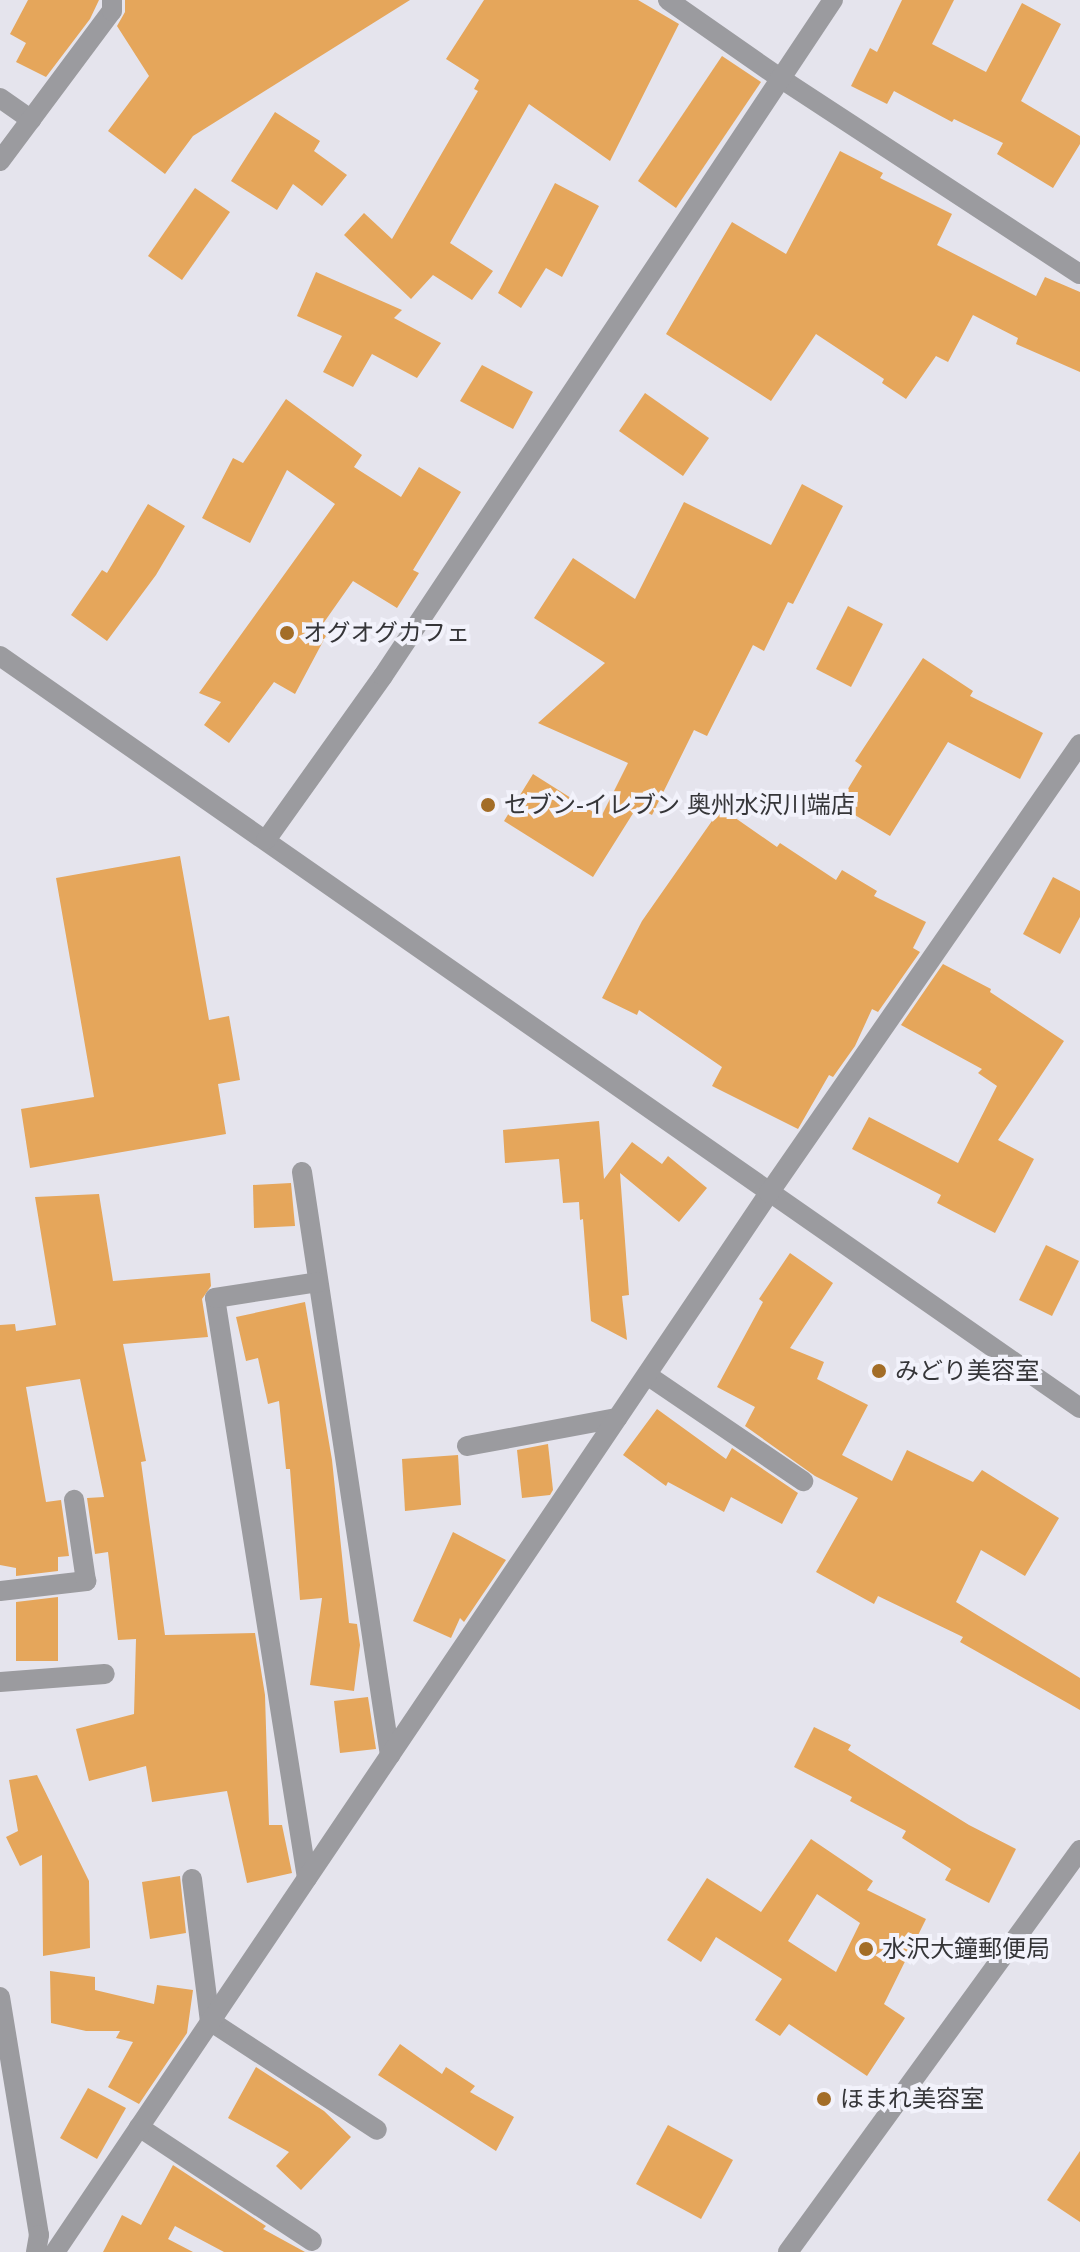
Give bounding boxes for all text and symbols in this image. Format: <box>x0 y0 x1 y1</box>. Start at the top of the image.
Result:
place label: オグオグカフェ <box>303 619 471 647</box>
marker: オグオグカフェ <box>278 624 296 642</box>
place label: セブン-イレブン 奥州水沢川端店 <box>504 791 855 819</box>
marker: セブン-イレブン 奥州水沢川端店 <box>479 796 497 814</box>
place label: みどり美容室 <box>895 1357 1039 1385</box>
marker: みどり美容室 <box>870 1362 888 1380</box>
place label: 水沢大鐘郵便局 <box>882 1935 1050 1963</box>
marker: 水沢大鐘郵便局 <box>857 1940 875 1958</box>
place label: ほまれ美容室 <box>840 2085 984 2113</box>
marker: ほまれ美容室 <box>815 2090 833 2108</box>

